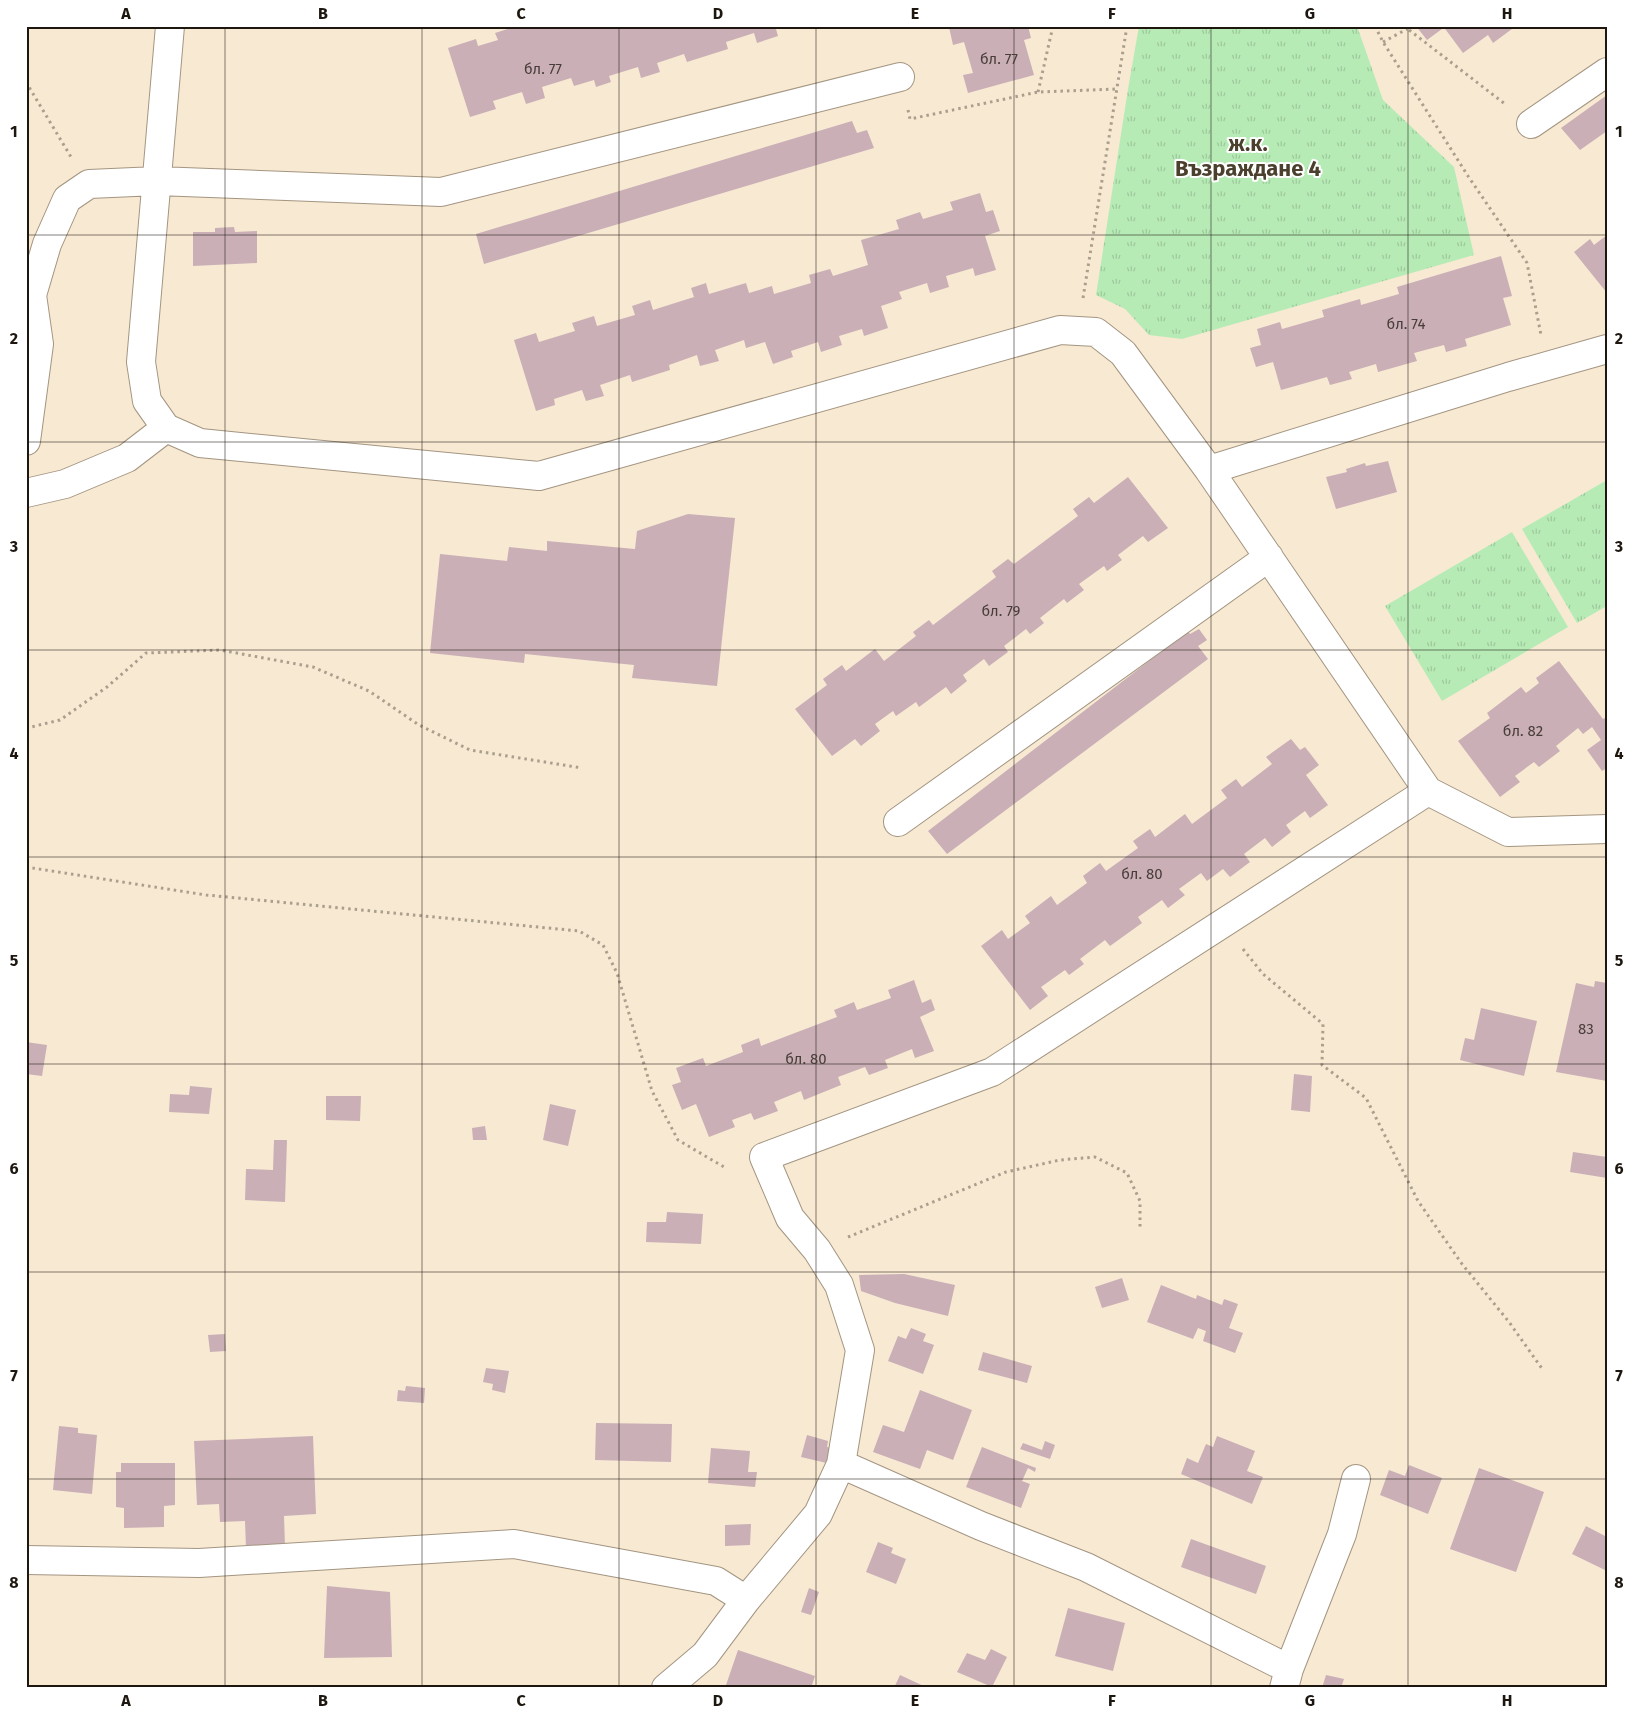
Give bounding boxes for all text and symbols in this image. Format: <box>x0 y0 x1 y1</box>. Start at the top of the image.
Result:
text: A <box>120 4 131 23</box>
text: B <box>318 4 328 23</box>
text: C <box>516 4 526 23</box>
text: D <box>713 4 723 23</box>
text: E <box>911 4 919 23</box>
text: F <box>1108 4 1116 23</box>
text: G <box>1305 4 1315 23</box>
text: H <box>1502 4 1512 23</box>
house number: бл. 77 <box>980 50 1018 68</box>
house number: бл. 77 <box>524 60 562 78</box>
text: 1 <box>10 122 18 141</box>
text: 1 <box>1615 122 1623 141</box>
district label: ж.к. Възраждане 4 <box>1175 130 1321 182</box>
house number: бл. 74 <box>1387 315 1425 333</box>
text: 2 <box>10 329 18 348</box>
text: 2 <box>1615 329 1623 348</box>
text: 3 <box>9 537 18 556</box>
text: 3 <box>1614 537 1623 556</box>
house number: бл. 79 <box>981 602 1021 620</box>
house number: бл. 82 <box>1503 722 1543 740</box>
text: 4 <box>9 744 19 763</box>
text: 4 <box>1614 744 1624 763</box>
house number: бл. 80 <box>1121 865 1163 883</box>
text: 5 <box>10 951 19 970</box>
text: 5 <box>1615 951 1624 970</box>
house number: 83 <box>1578 1020 1594 1038</box>
house number: бл. 80 <box>785 1050 827 1068</box>
text: 6 <box>9 1159 19 1178</box>
text: 6 <box>1614 1159 1624 1178</box>
text: 7 <box>10 1366 18 1385</box>
text: 7 <box>1615 1366 1623 1385</box>
text: 8 <box>9 1573 19 1592</box>
text: 8 <box>1614 1573 1624 1592</box>
text: A <box>120 1691 131 1710</box>
text: B <box>318 1691 328 1710</box>
text: C <box>516 1691 526 1710</box>
text: D <box>713 1691 723 1710</box>
text: E <box>911 1691 919 1710</box>
text: F <box>1108 1691 1116 1710</box>
text: G <box>1305 1691 1315 1710</box>
text: H <box>1502 1691 1512 1710</box>

